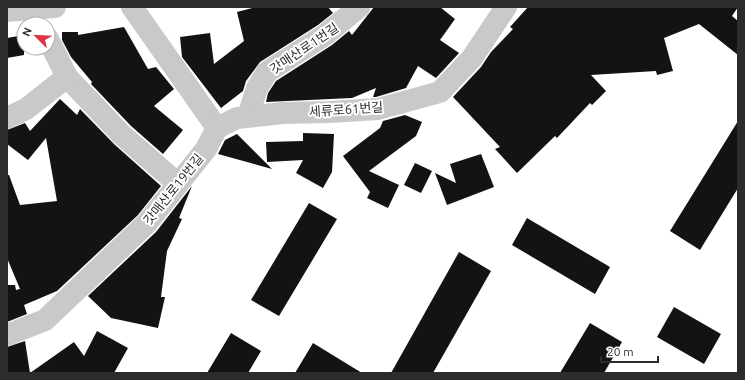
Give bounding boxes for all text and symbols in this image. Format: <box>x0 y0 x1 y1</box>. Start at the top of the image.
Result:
north arrow <box>16 16 56 56</box>
street label: 갓매산로1번길 <box>267 20 341 76</box>
text: N <box>20 26 34 38</box>
street label: 세류로61번길 <box>308 99 384 119</box>
street label: 갓매산로19번길 <box>140 151 206 227</box>
scale bar <box>601 338 658 364</box>
text: 20 m <box>607 345 634 358</box>

